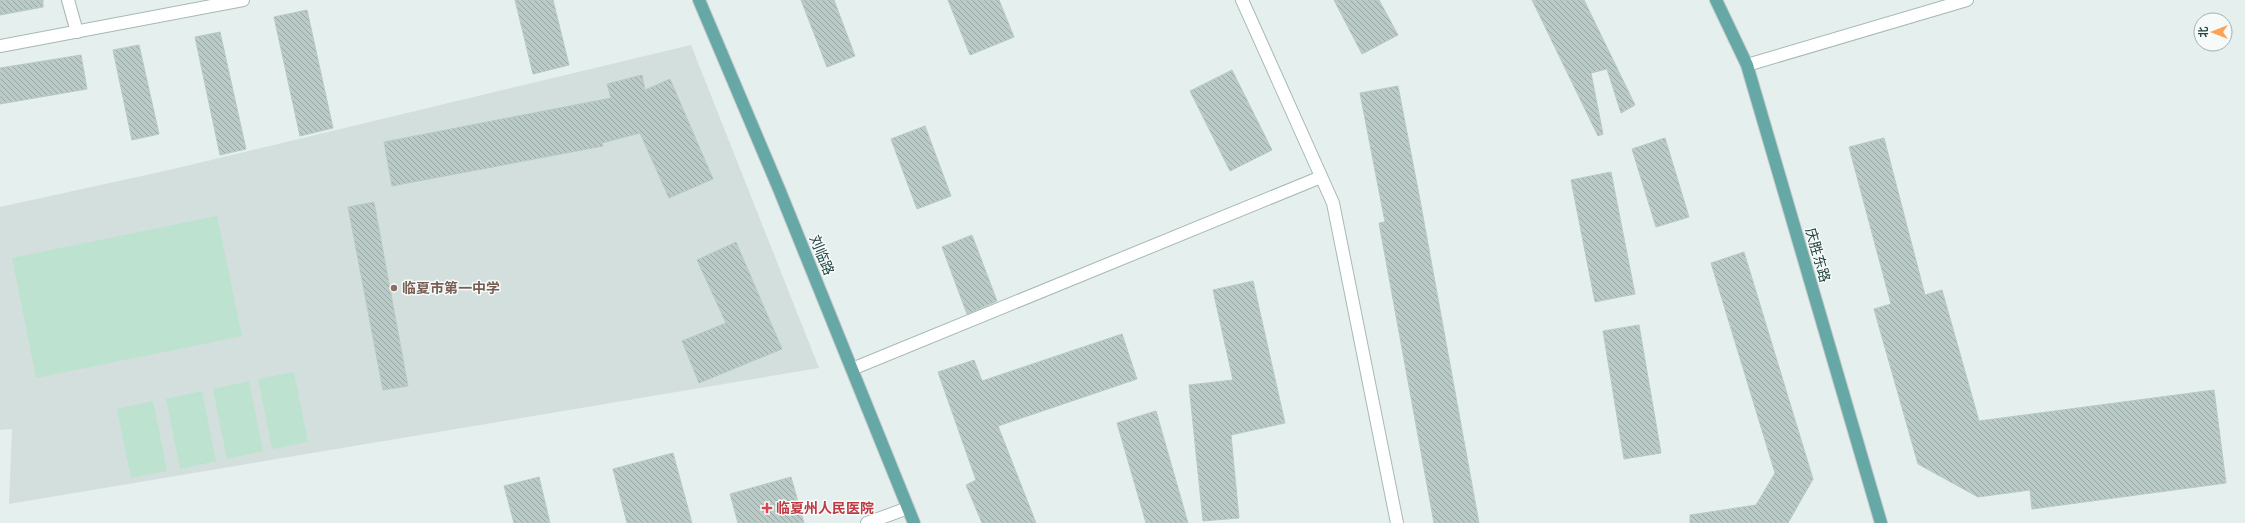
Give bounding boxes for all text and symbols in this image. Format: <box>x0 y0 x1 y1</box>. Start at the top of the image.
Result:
north arrow <box>2193 12 2233 52</box>
text: 北 <box>2197 27 2209 38</box>
street label: 庆胜东路 <box>1803 226 1833 284</box>
street label: 刘临路 <box>807 233 837 277</box>
place label: 临夏市第一中学 <box>402 280 500 296</box>
marker: 临夏市第一中学 <box>389 283 399 293</box>
place label: 临夏州人民医院 <box>776 500 874 516</box>
marker: 临夏州人民医院 <box>761 502 773 514</box>

